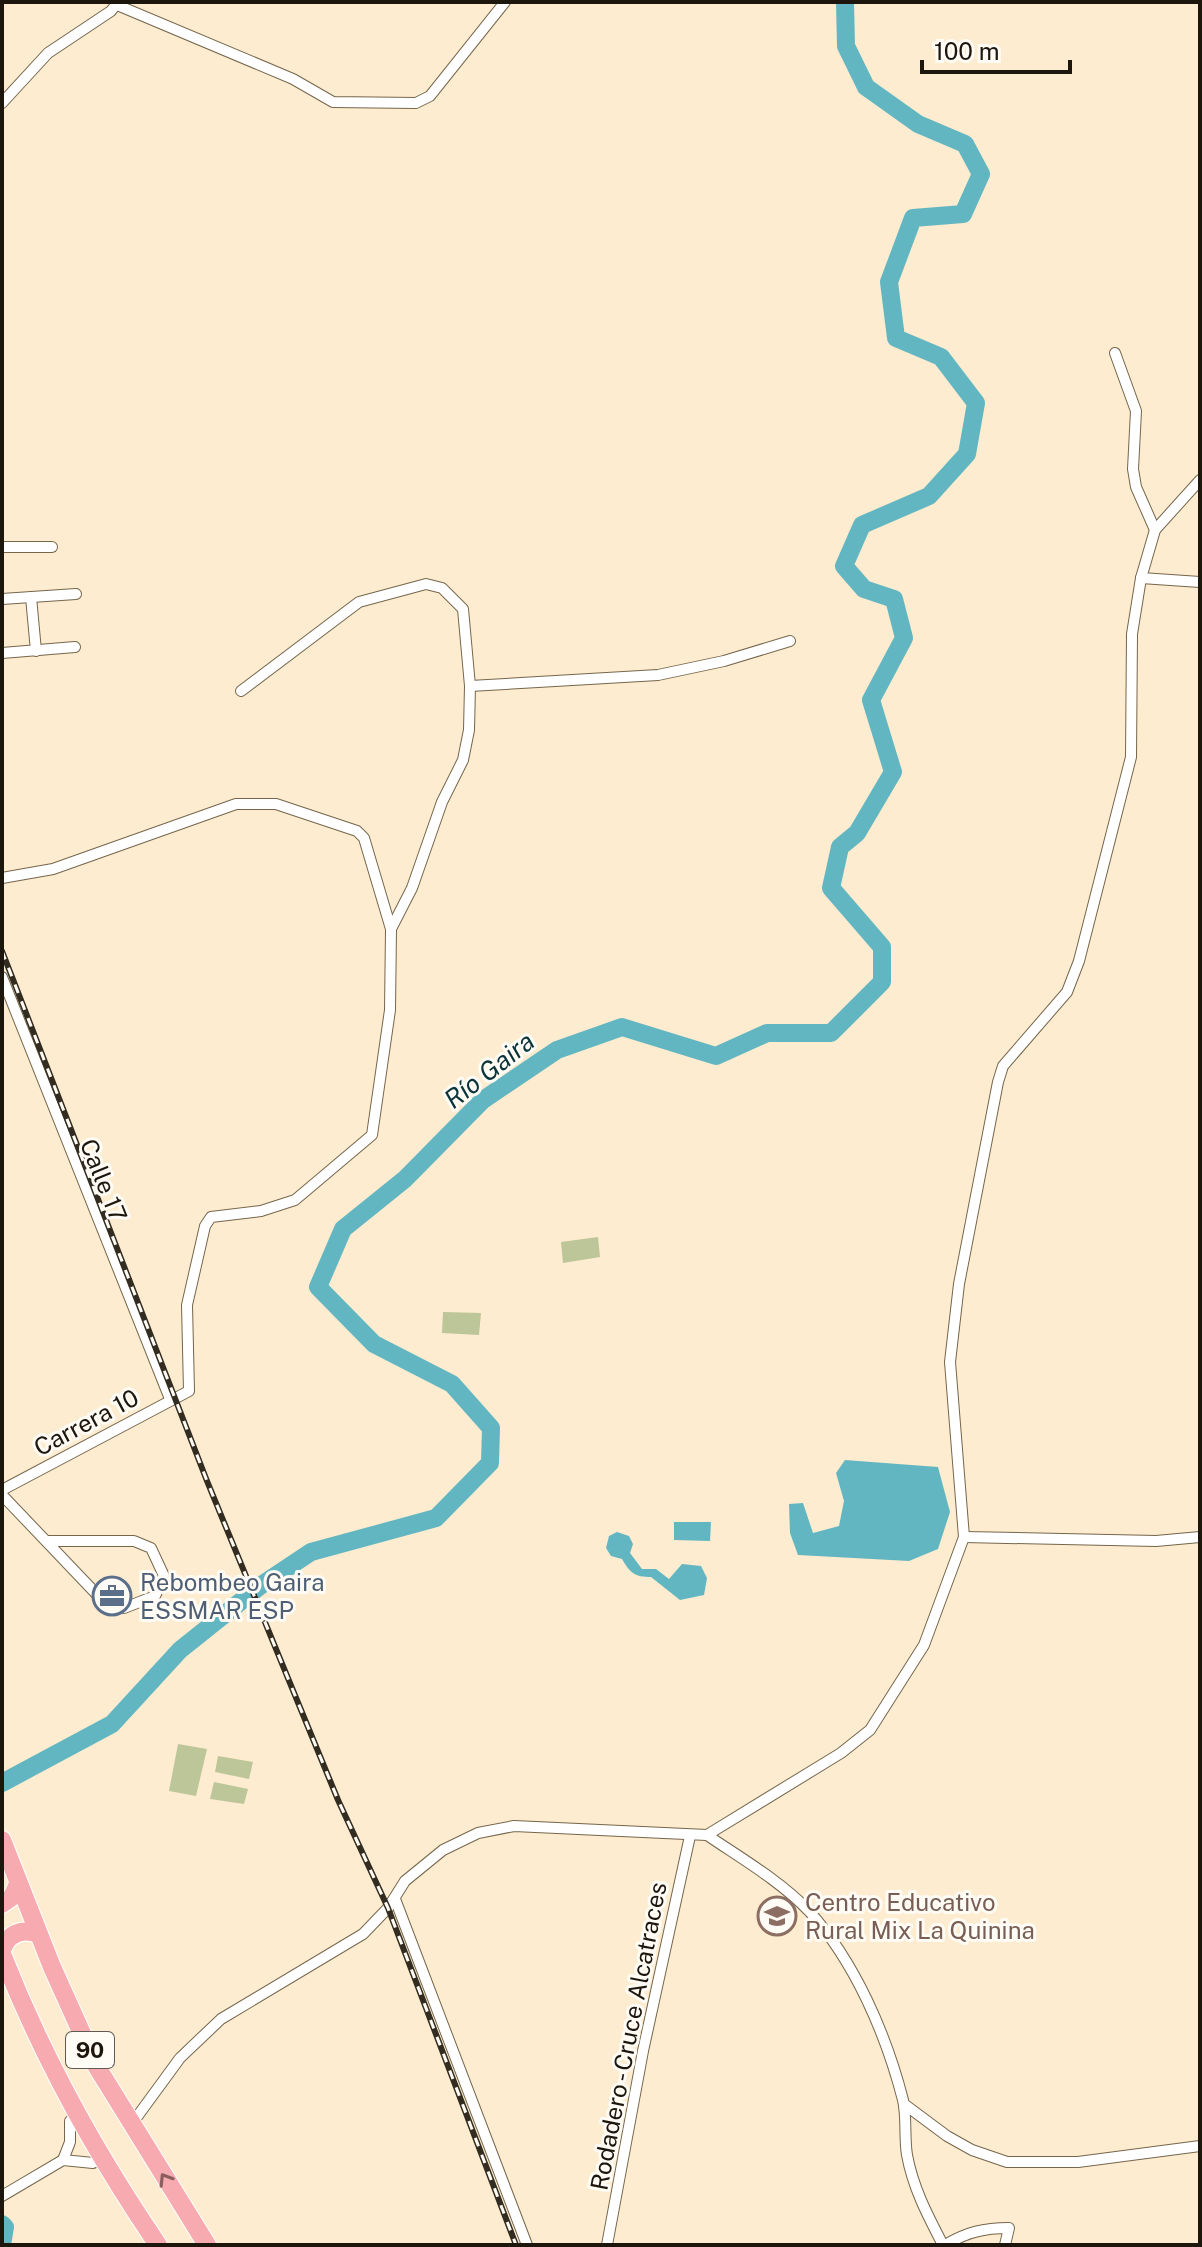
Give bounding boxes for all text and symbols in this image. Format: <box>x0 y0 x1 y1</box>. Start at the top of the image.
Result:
scale bar <box>922 24 1070 74</box>
text: 100 m <box>934 37 1000 65</box>
water label: Río Gaira <box>438 1025 540 1115</box>
street label: Calle 17 <box>75 1135 133 1225</box>
street label: Carrera 10 <box>29 1383 143 1461</box>
place label: Rebombeo Gaira ESSMAR ESP <box>140 1568 324 1624</box>
office icon: Rebombeo Gaira ESSMAR ESP <box>91 1575 133 1617</box>
street label: Rodadero - Cruce Alcatraces <box>584 1880 672 2192</box>
place label: Centro Educativo Rural Mix La Quinina <box>805 1888 1035 1944</box>
school or university icon: Centro Educativo Rural Mix La Quinina <box>756 1895 798 1937</box>
road number: 90 <box>66 2032 114 2068</box>
one-way arrow <box>160 2173 175 2188</box>

